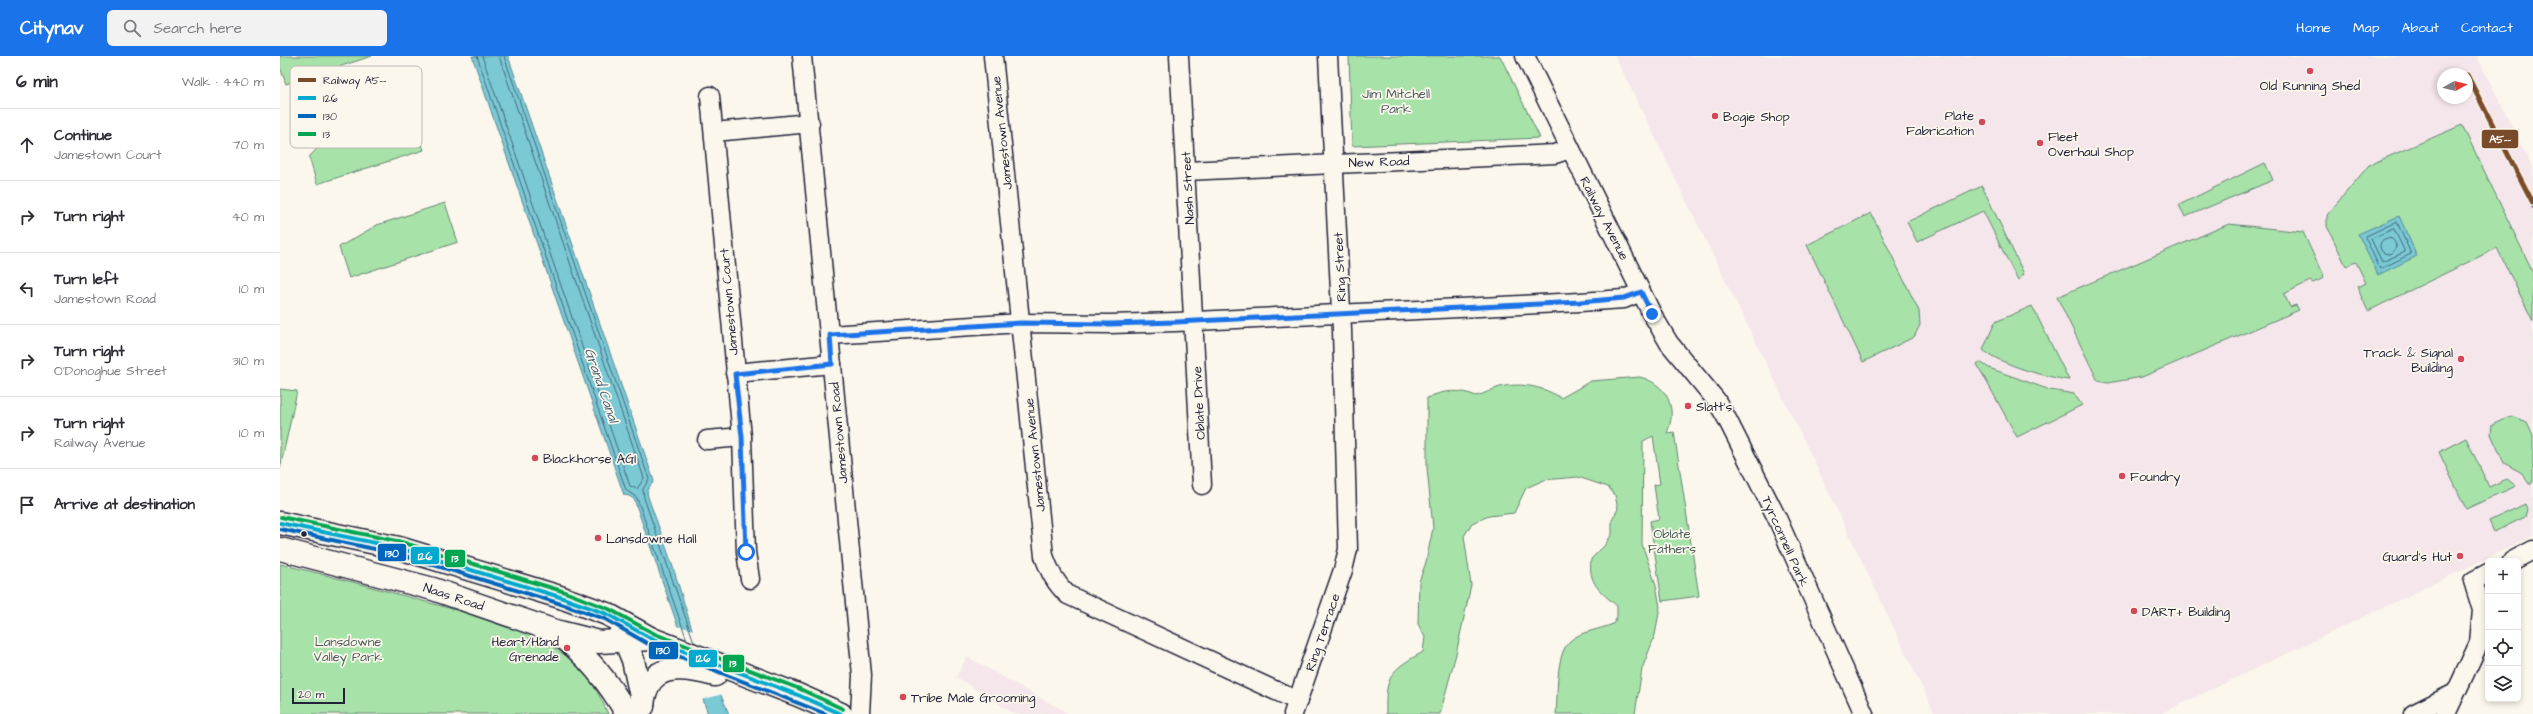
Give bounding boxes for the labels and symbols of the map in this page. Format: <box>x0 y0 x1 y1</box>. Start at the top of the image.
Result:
legend <box>290 66 422 148</box>
marker: Old Running Shed <box>2305 66 2315 76</box>
north arrow <box>2437 68 2473 104</box>
text: Railway A5-- <box>323 73 387 89</box>
street label: Jamestown Avenue <box>987 75 1017 191</box>
place label: Old Running Shed <box>2260 77 2361 96</box>
park label: Jim Mitchell Park <box>1362 85 1430 118</box>
text: 126 <box>323 91 338 106</box>
place label: Plate Fabrication <box>1906 107 1974 140</box>
place label: Bogie Shop <box>1723 108 1790 127</box>
text: 130 <box>323 109 337 124</box>
marker: Bogie Shop <box>1710 111 1720 121</box>
marker: Plate Fabrication <box>1977 117 1987 127</box>
text: 13 <box>323 127 330 142</box>
place label: Fleet Overhaul Shop <box>2048 128 2134 161</box>
line badge: A5-- <box>2481 129 2519 149</box>
text: A5-- <box>2489 132 2511 147</box>
marker: Fleet Overhaul Shop <box>2035 138 2045 148</box>
street label: Nash Street <box>1177 150 1199 225</box>
street label: New Road <box>1348 152 1410 172</box>
street label: Railway Avenue <box>1574 174 1633 264</box>
street label: Ring Street <box>1329 231 1352 302</box>
street label: Jamestown Court <box>715 247 743 356</box>
route end <box>1643 305 1661 323</box>
place label: Track & Signal Building <box>2364 344 2453 378</box>
water label: Grand Canal <box>579 345 624 427</box>
marker: Track & Signal Building <box>2456 354 2466 364</box>
street label: Oblate Drive <box>1188 366 1210 440</box>
street label: Jamestown Road <box>826 381 852 484</box>
street label: Jamestown Avenue <box>1020 397 1050 513</box>
place label: Slatt’s <box>1696 398 1733 416</box>
marker: Slatt’s <box>1683 401 1693 411</box>
place label: Blackhorse AGI <box>543 450 636 468</box>
marker: Blackhorse AGI <box>530 453 540 463</box>
place label: Foundry <box>2130 468 2180 487</box>
marker: Foundry <box>2117 471 2127 481</box>
street label: Tyrconnell Park <box>1756 493 1813 590</box>
park label: Oblate Fathers <box>1648 525 1696 558</box>
unlabelled marker <box>299 529 309 539</box>
place label: Lansdowne Hall <box>606 530 696 548</box>
marker: Lansdowne Hall <box>593 533 603 543</box>
line badge: 130 <box>377 543 407 562</box>
route start <box>737 543 755 561</box>
text: 130 <box>385 546 399 561</box>
line badge: 126 <box>410 546 440 565</box>
place label: Guard's Hut <box>2382 548 2453 566</box>
text: 126 <box>418 549 432 564</box>
line badge: 13 <box>444 549 466 568</box>
text: 13 <box>451 551 459 566</box>
marker: Guard's Hut <box>2455 551 2465 561</box>
street label: Naas Road <box>421 579 487 615</box>
street label: Ring Terrace <box>1301 591 1346 674</box>
place label: DART+ Building <box>2142 603 2230 622</box>
marker: DART+ Building <box>2129 606 2139 616</box>
park label: Lansdowne Valley Park <box>314 633 382 667</box>
place label: Heart/Hand Grenade <box>491 633 559 666</box>
line badge: 130 <box>648 641 679 660</box>
marker: Heart/Hand Grenade <box>562 643 572 653</box>
text: 130 <box>656 643 670 658</box>
line badge: 126 <box>688 649 718 668</box>
text: 126 <box>696 651 710 666</box>
line badge: 13 <box>722 654 745 673</box>
text: 13 <box>729 656 737 671</box>
scale bar <box>292 686 345 705</box>
place label: Tribe Male Grooming <box>911 689 1036 708</box>
marker: Tribe Male Grooming <box>898 692 908 702</box>

